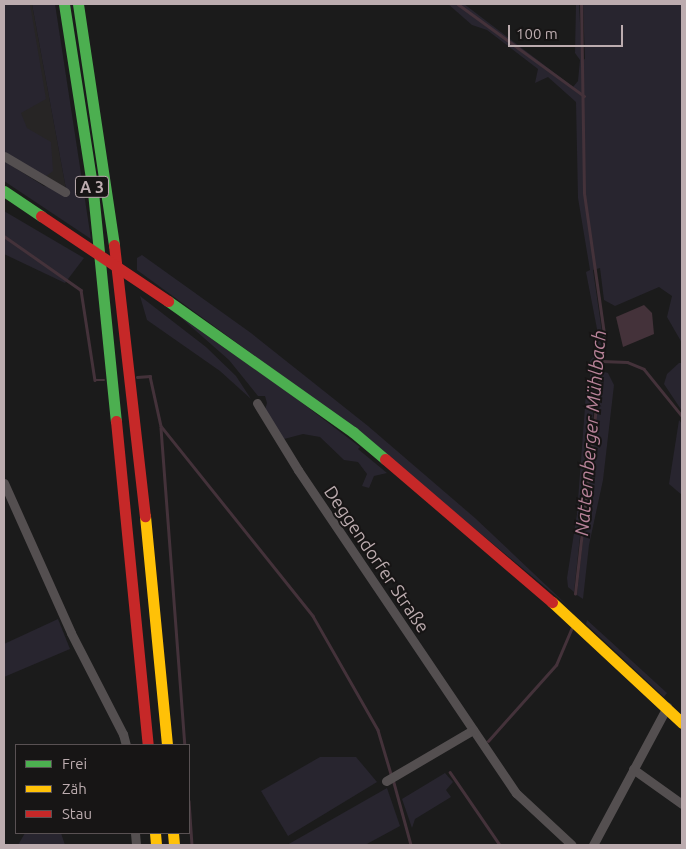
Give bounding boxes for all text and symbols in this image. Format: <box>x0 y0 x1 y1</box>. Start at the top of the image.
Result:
scale bar <box>511 15 626 47</box>
text: 100 m <box>516 25 558 42</box>
road number: A 3 <box>74 173 110 200</box>
water label: Natternberger Mühlbach <box>571 329 611 537</box>
street label: Deggendorfer Straße <box>320 481 434 637</box>
legend <box>15 744 190 834</box>
text: Frei <box>62 755 87 772</box>
text: Zäh <box>62 780 87 797</box>
text: Stau <box>62 805 92 822</box>

